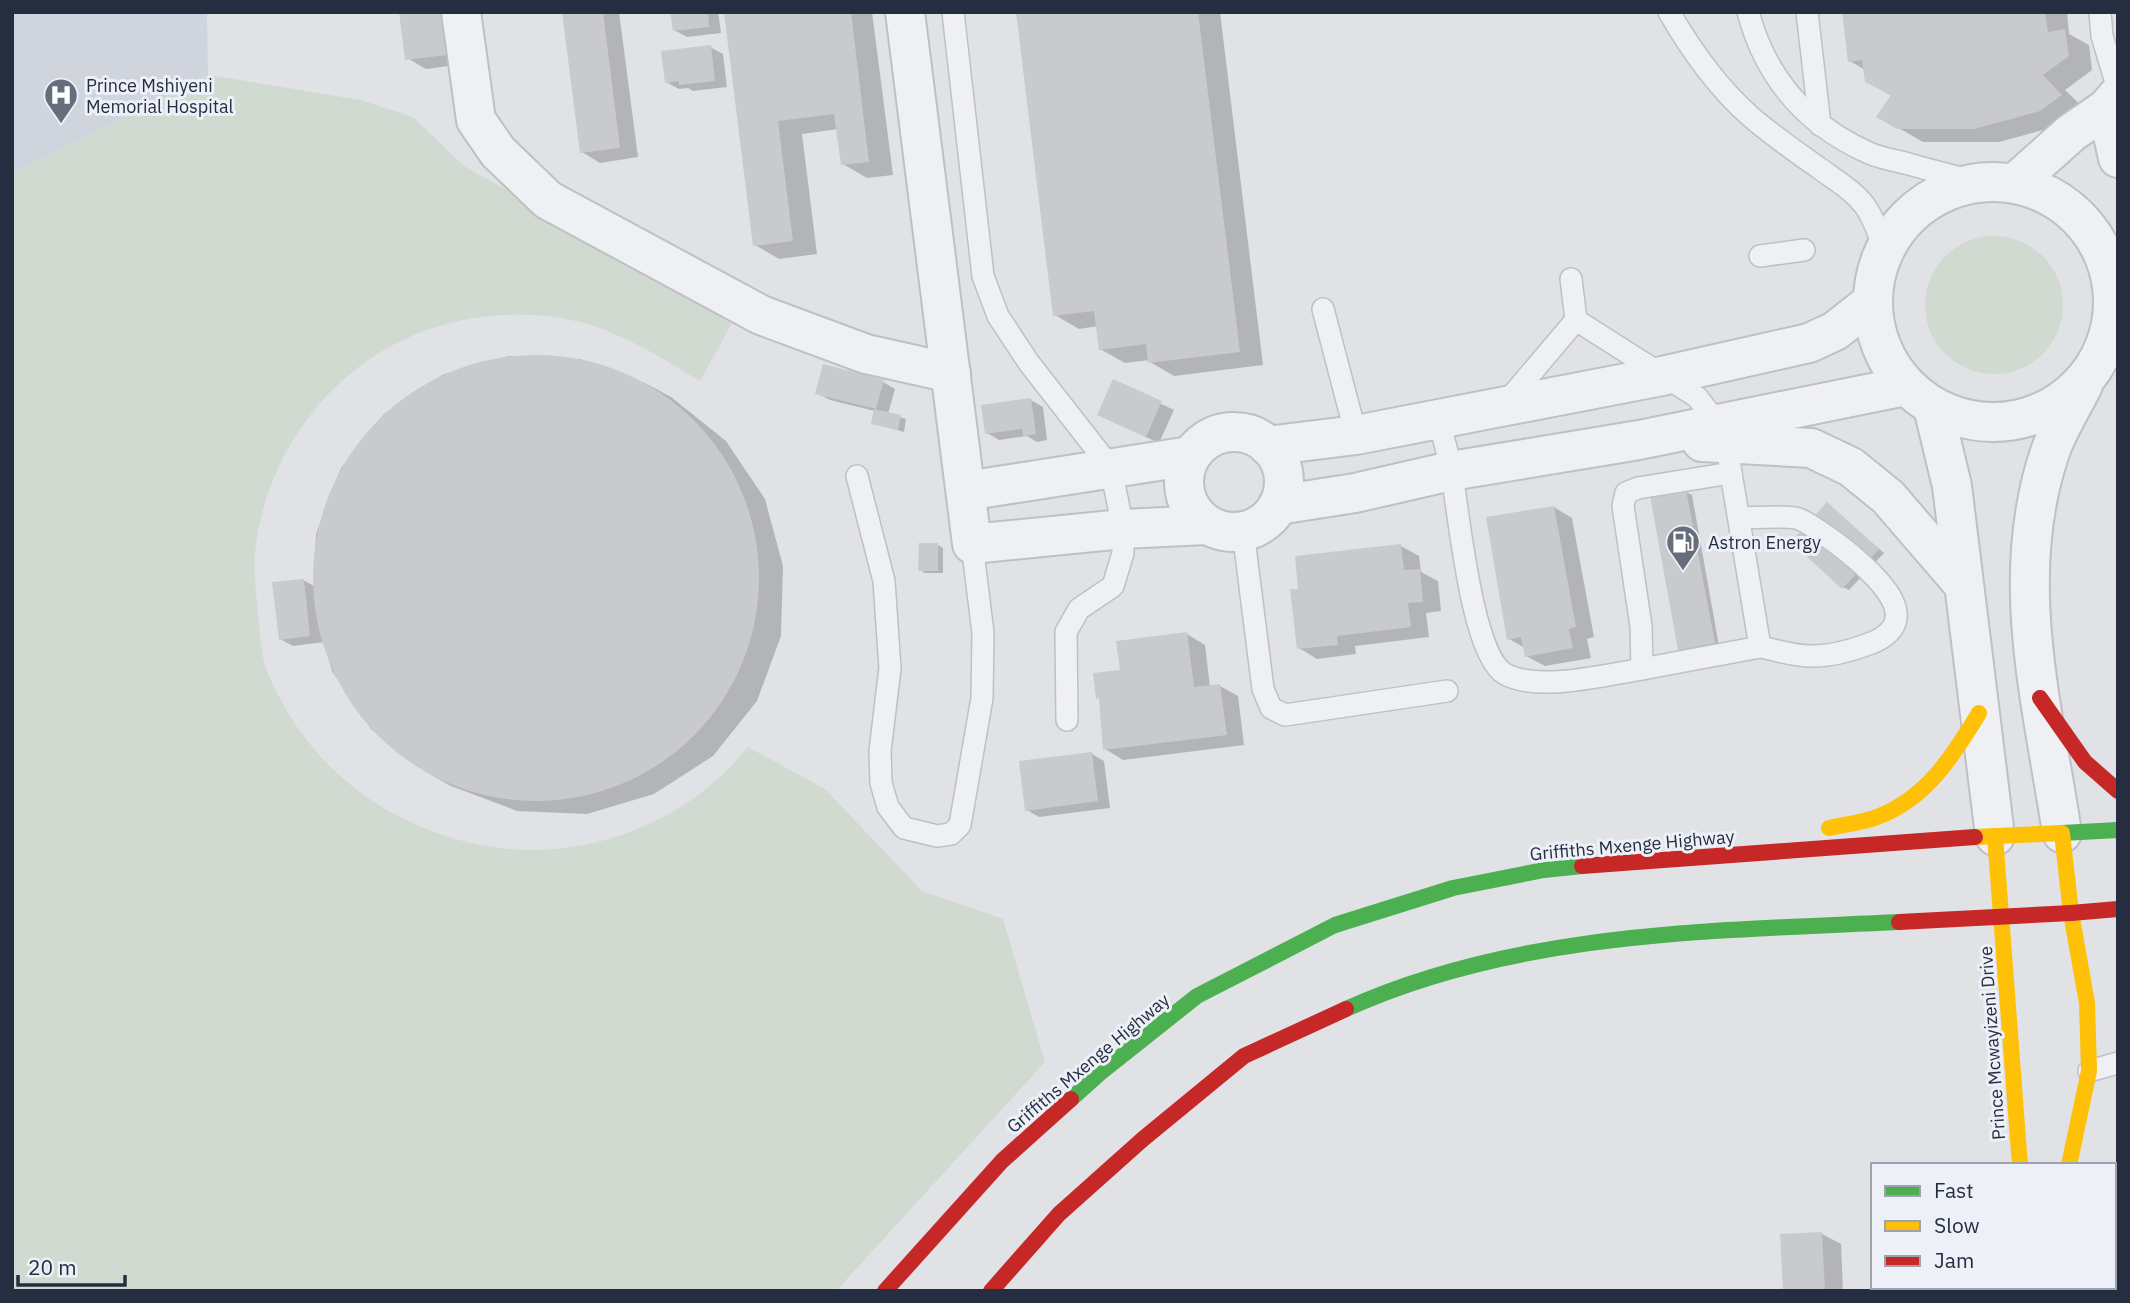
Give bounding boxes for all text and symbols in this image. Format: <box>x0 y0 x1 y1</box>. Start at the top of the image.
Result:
place label: Prince Mshiyeni Memorial Hospital <box>86 74 234 118</box>
hospital icon: Prince Mshiyeni Memorial Hospital <box>42 76 80 125</box>
fuel station icon: Astron Energy <box>1664 523 1702 572</box>
place label: Astron Energy <box>1708 531 1821 554</box>
street label: Griffiths Mxenge Highway <box>1529 825 1735 865</box>
street label: Prince Mcwayizeni Drive <box>1974 945 2010 1141</box>
street label: Griffiths Mxenge Highway <box>1002 988 1174 1138</box>
legend <box>1871 1163 2116 1289</box>
text: Fast <box>1934 1176 1974 1204</box>
text: Slow <box>1934 1211 1980 1239</box>
scale bar <box>18 1244 124 1288</box>
text: Jam <box>1934 1246 1974 1274</box>
text: 20 m <box>28 1253 77 1281</box>

